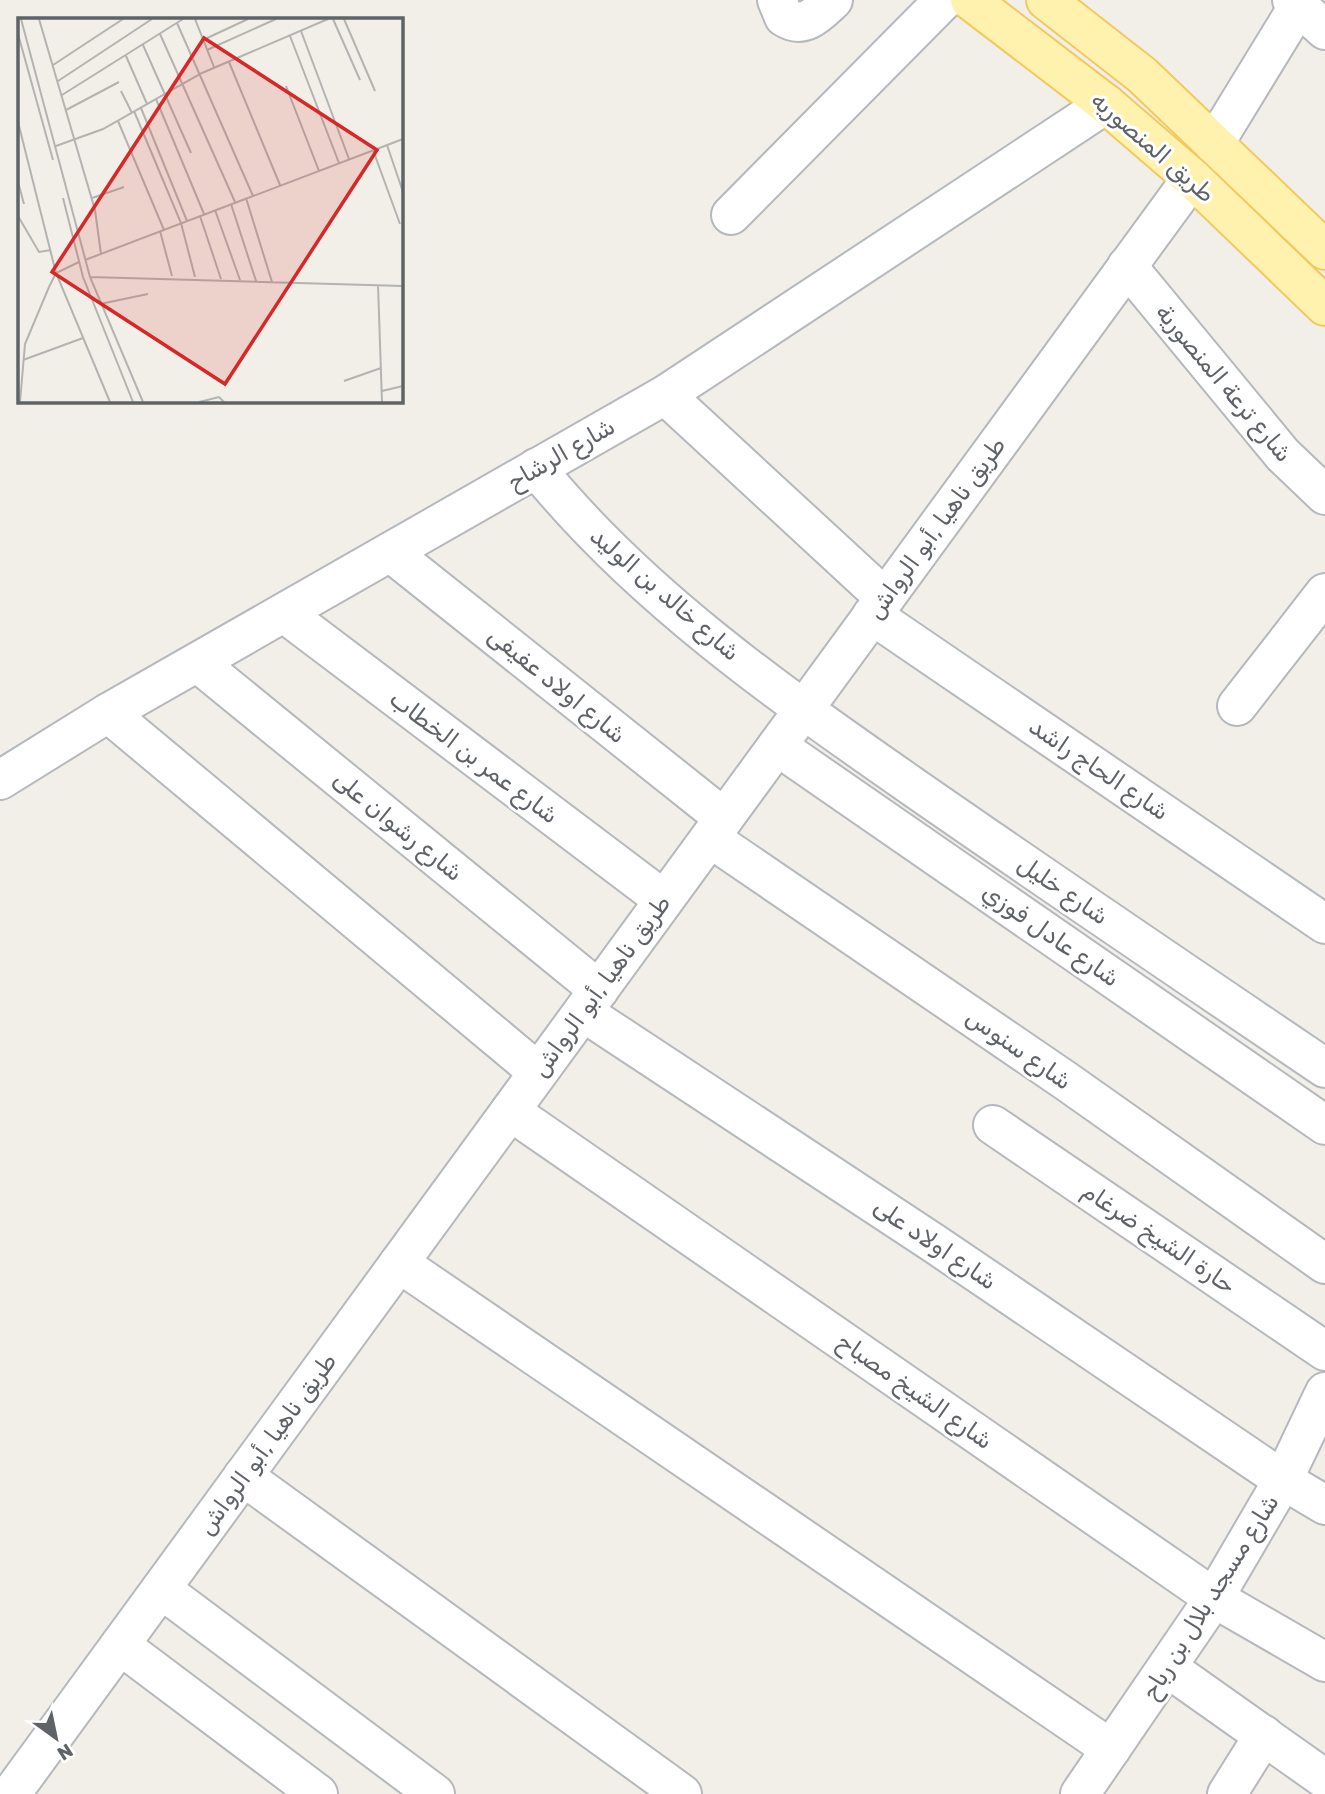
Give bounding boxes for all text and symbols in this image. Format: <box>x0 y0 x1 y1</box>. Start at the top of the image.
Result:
inset map <box>18 18 402 402</box>
street label: طريق المنصوريه <box>1085 86 1221 208</box>
street label: شارع ترعة المنصورية <box>1148 298 1298 469</box>
street label: شارع الرشاح <box>502 412 621 498</box>
street label: طريق ناهيا ,أبو الرواش <box>861 432 1011 624</box>
street label: شارع خالد بن الوليد <box>583 521 746 668</box>
street label: شارع اولاد عفيفى <box>481 621 631 751</box>
street label: شارع عمر بن الخطاب <box>383 685 564 831</box>
street label: شارع الحاج راشد <box>1023 712 1174 828</box>
street label: شارع رشوان على <box>326 765 469 888</box>
street label: شارع خليل <box>1011 849 1114 932</box>
street label: شارع عادل فوزي <box>975 877 1125 995</box>
street label: طريق ناهيا ,أبو الرواش <box>526 890 676 1082</box>
street label: شارع سنوس <box>960 1002 1077 1097</box>
street label: حارة الشيخ ضرغام <box>1075 1176 1241 1302</box>
street label: شارع اولاد على <box>867 1193 1002 1297</box>
street label: شارع الشيخ مصباح <box>830 1327 998 1458</box>
street label: طريق ناهيا ,أبو الرواش <box>192 1348 342 1540</box>
street label: شارع مسجد بلال بن رباح <box>1135 1489 1286 1706</box>
north arrow <box>21 1703 91 1773</box>
text: N <box>53 1738 77 1765</box>

